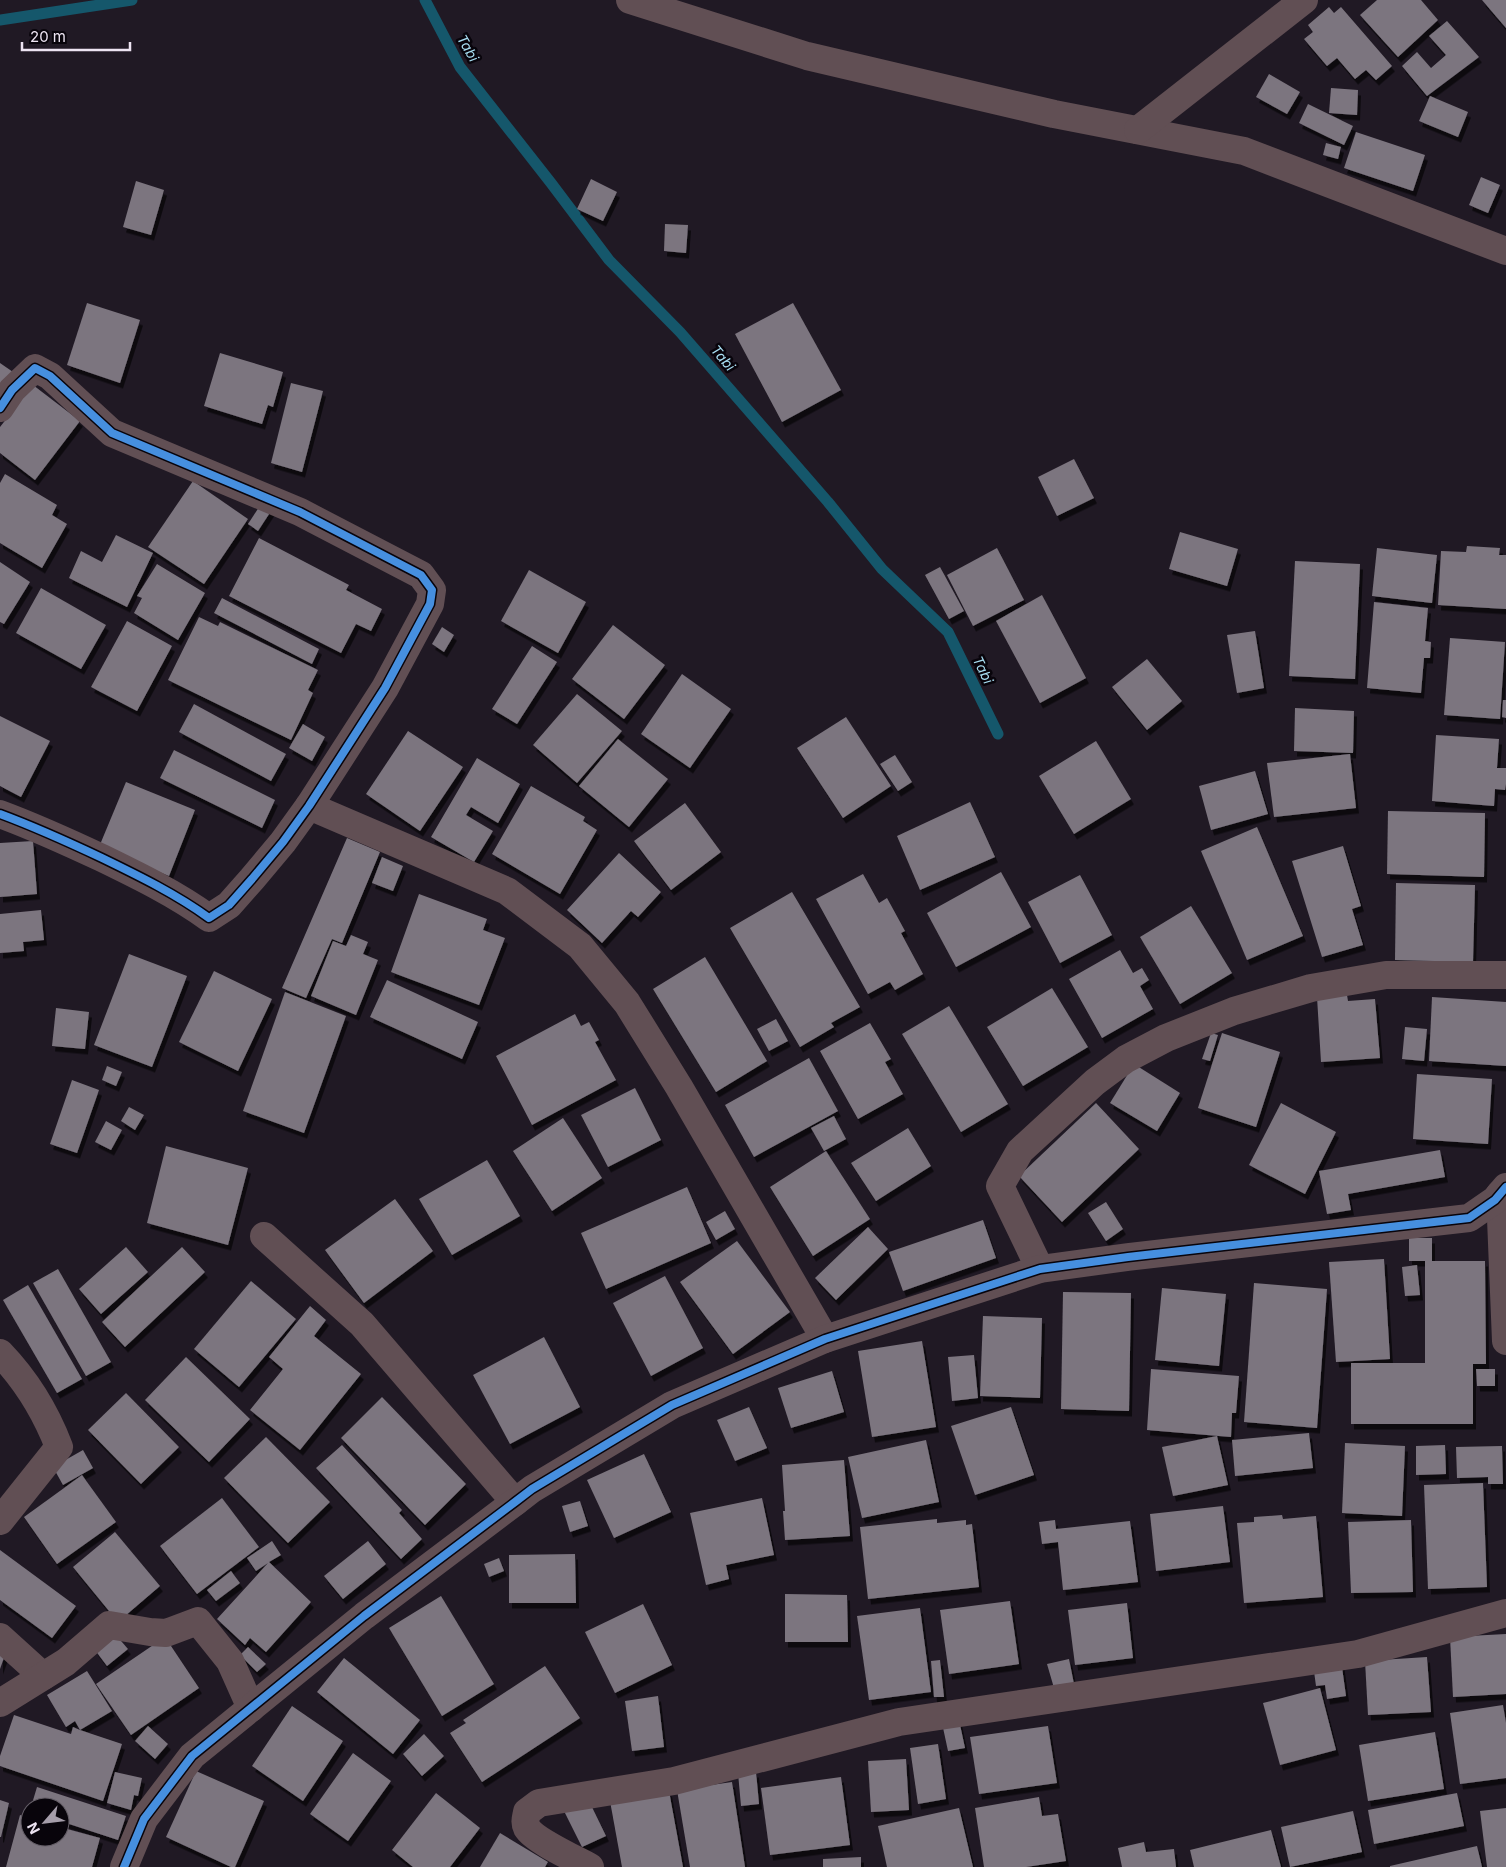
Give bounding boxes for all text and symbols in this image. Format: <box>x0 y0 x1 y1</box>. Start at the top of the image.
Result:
scale bar <box>22 20 130 52</box>
text: 20 m <box>30 27 66 46</box>
water label: Tabi <box>454 31 483 65</box>
water label: Tabi <box>708 341 739 375</box>
water label: Tabi <box>970 653 998 687</box>
north arrow <box>20 1797 70 1847</box>
text: N <box>23 1820 43 1837</box>

